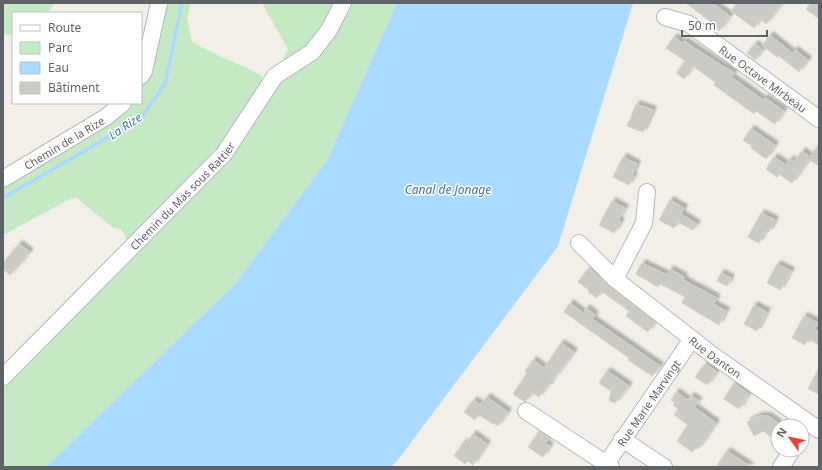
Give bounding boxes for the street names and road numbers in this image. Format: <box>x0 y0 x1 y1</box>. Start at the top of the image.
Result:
street label: Rue Octave Mirbeau <box>717 41 810 115</box>
street label: Chemin de la Rize <box>21 112 107 172</box>
street label: Chemin du Mas sous Rattier <box>126 138 238 253</box>
street label: Rue Danton <box>687 332 745 381</box>
street label: Rue Marie Marvingt <box>613 356 683 449</box>

